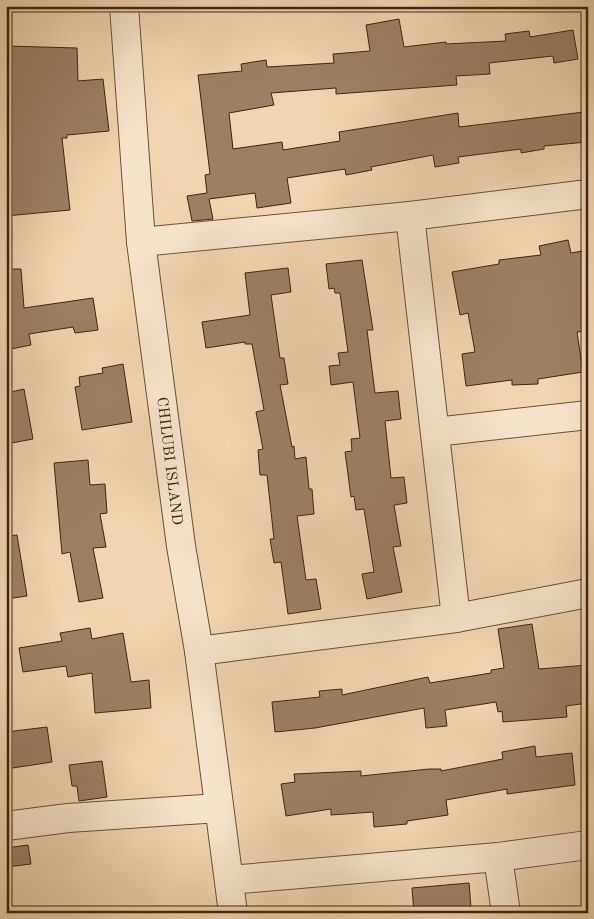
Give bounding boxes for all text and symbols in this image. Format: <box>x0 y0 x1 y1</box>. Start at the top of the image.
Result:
street label: CHILUBI ISLAND <box>153 396 184 526</box>

